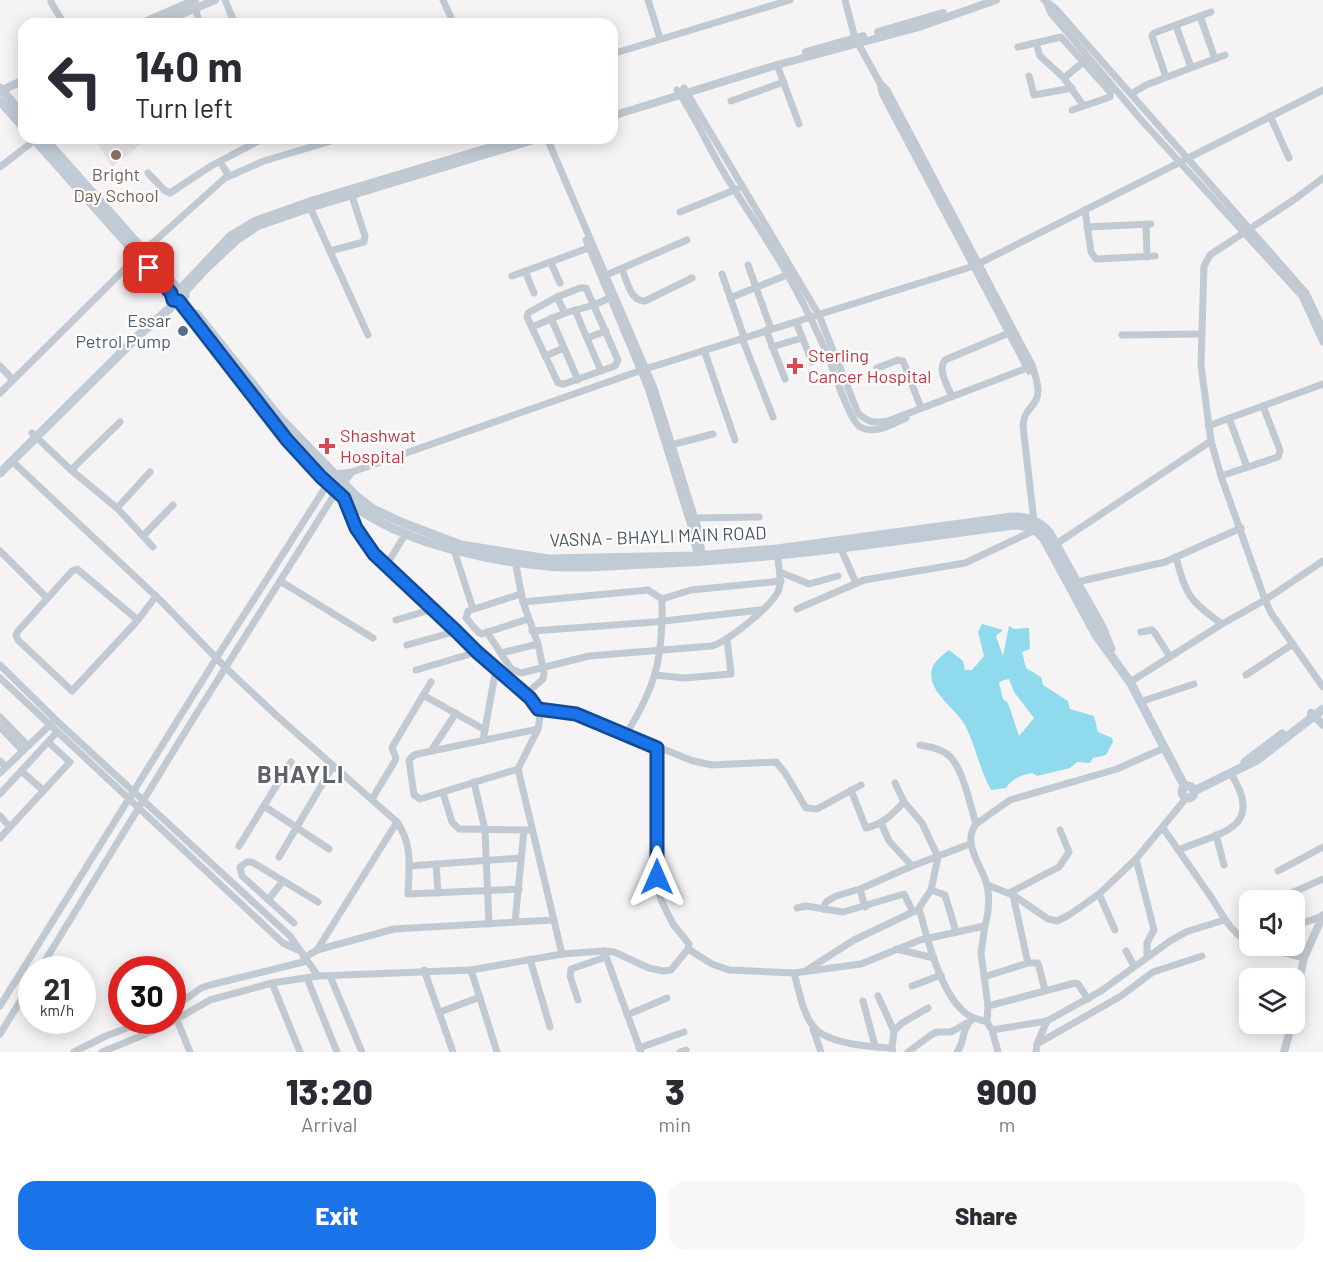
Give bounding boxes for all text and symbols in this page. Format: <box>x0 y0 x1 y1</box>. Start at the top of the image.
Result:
text: 140 m <box>135 40 243 90</box>
icon: left <box>36 42 114 120</box>
text: Turn left <box>135 91 233 123</box>
marker: Bright Day School <box>109 148 123 162</box>
place label: Bright Day School <box>73 163 159 206</box>
pin <box>123 242 174 293</box>
icon: arrive <box>132 251 165 284</box>
place label: Essar Petrol Pump <box>76 309 171 352</box>
marker: Essar Petrol Pump <box>176 324 190 338</box>
place label: Sterling Cancer Hospital <box>808 344 931 387</box>
marker: Sterling Cancer Hospital <box>786 357 804 375</box>
place label: Shashwat Hospital <box>340 424 416 467</box>
marker: Shashwat Hospital <box>318 437 336 455</box>
street label: VASNA - BHAYLI MAIN ROAD <box>549 521 767 551</box>
district label: BHAYLI <box>257 759 345 788</box>
position arrow <box>625 845 689 909</box>
map controls <box>1239 890 1305 1034</box>
button: sound <box>1239 890 1305 956</box>
speed limit sign: 30 <box>108 956 186 1034</box>
button: layers <box>1239 968 1305 1034</box>
text: 21 <box>43 970 71 1006</box>
text: km/h <box>40 1001 74 1019</box>
text: 13:20 <box>286 1069 373 1112</box>
text: 3 <box>665 1069 685 1112</box>
text: 900 <box>977 1069 1037 1112</box>
text: Arrival <box>301 1112 357 1136</box>
text: min <box>659 1112 691 1136</box>
text: m <box>999 1112 1015 1136</box>
button: Exit <box>18 1181 656 1250</box>
button: Share <box>668 1181 1305 1250</box>

